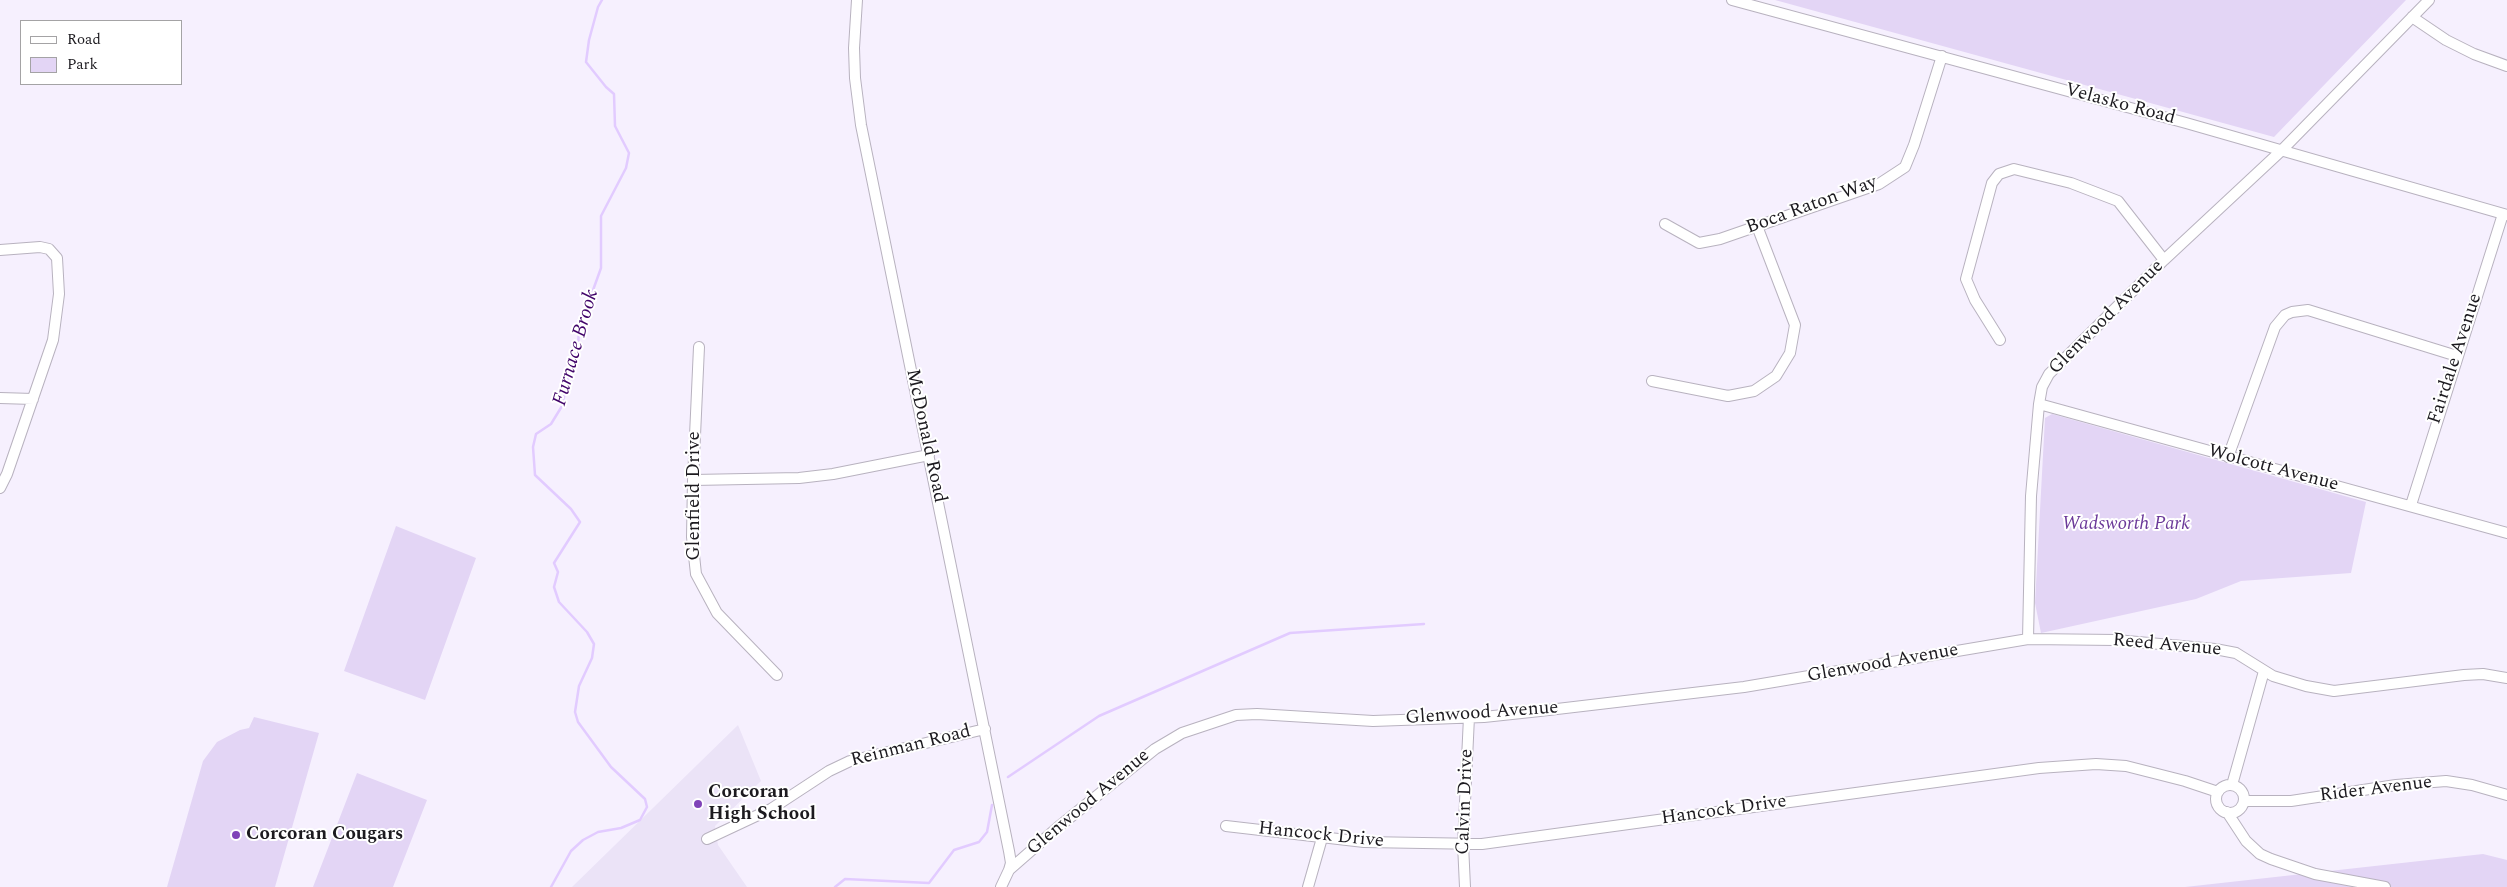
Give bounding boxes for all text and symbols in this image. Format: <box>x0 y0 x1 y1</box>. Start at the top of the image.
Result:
legend <box>20 20 182 85</box>
text: Road <box>67 28 101 51</box>
text: Park <box>67 53 98 76</box>
street label: Velasko Road <box>2062 79 2178 131</box>
street label: Boca Raton Way <box>1743 172 1881 240</box>
street label: Glenwood Avenue <box>2045 256 2169 380</box>
water label: Furnace Brook <box>549 287 605 409</box>
street label: Fairdale Avenue <box>2424 291 2488 427</box>
street label: McDonald Road <box>900 367 950 505</box>
street label: Glenfield Drive <box>684 431 706 561</box>
street label: Wolcott Avenue <box>2205 441 2341 497</box>
park label: Wadsworth Park <box>2062 514 2190 536</box>
street label: Reed Avenue <box>2112 630 2222 662</box>
street label: Glenwood Avenue <box>1806 639 1960 689</box>
street label: Glenwood Avenue <box>1405 697 1559 731</box>
street label: Reinman Road <box>849 721 973 773</box>
street label: Glenwood Avenue <box>1023 745 1155 861</box>
street label: Calvin Drive <box>1453 749 1479 855</box>
street label: Rider Avenue <box>2318 772 2434 808</box>
place label: Corcoran High School <box>708 782 816 826</box>
street label: Hancock Drive <box>1660 791 1788 831</box>
marker: Corcoran High School <box>692 798 704 810</box>
street label: Hancock Drive <box>1257 818 1385 854</box>
place label: Corcoran Cougars <box>246 824 403 846</box>
marker: Corcoran Cougars <box>230 829 242 841</box>

